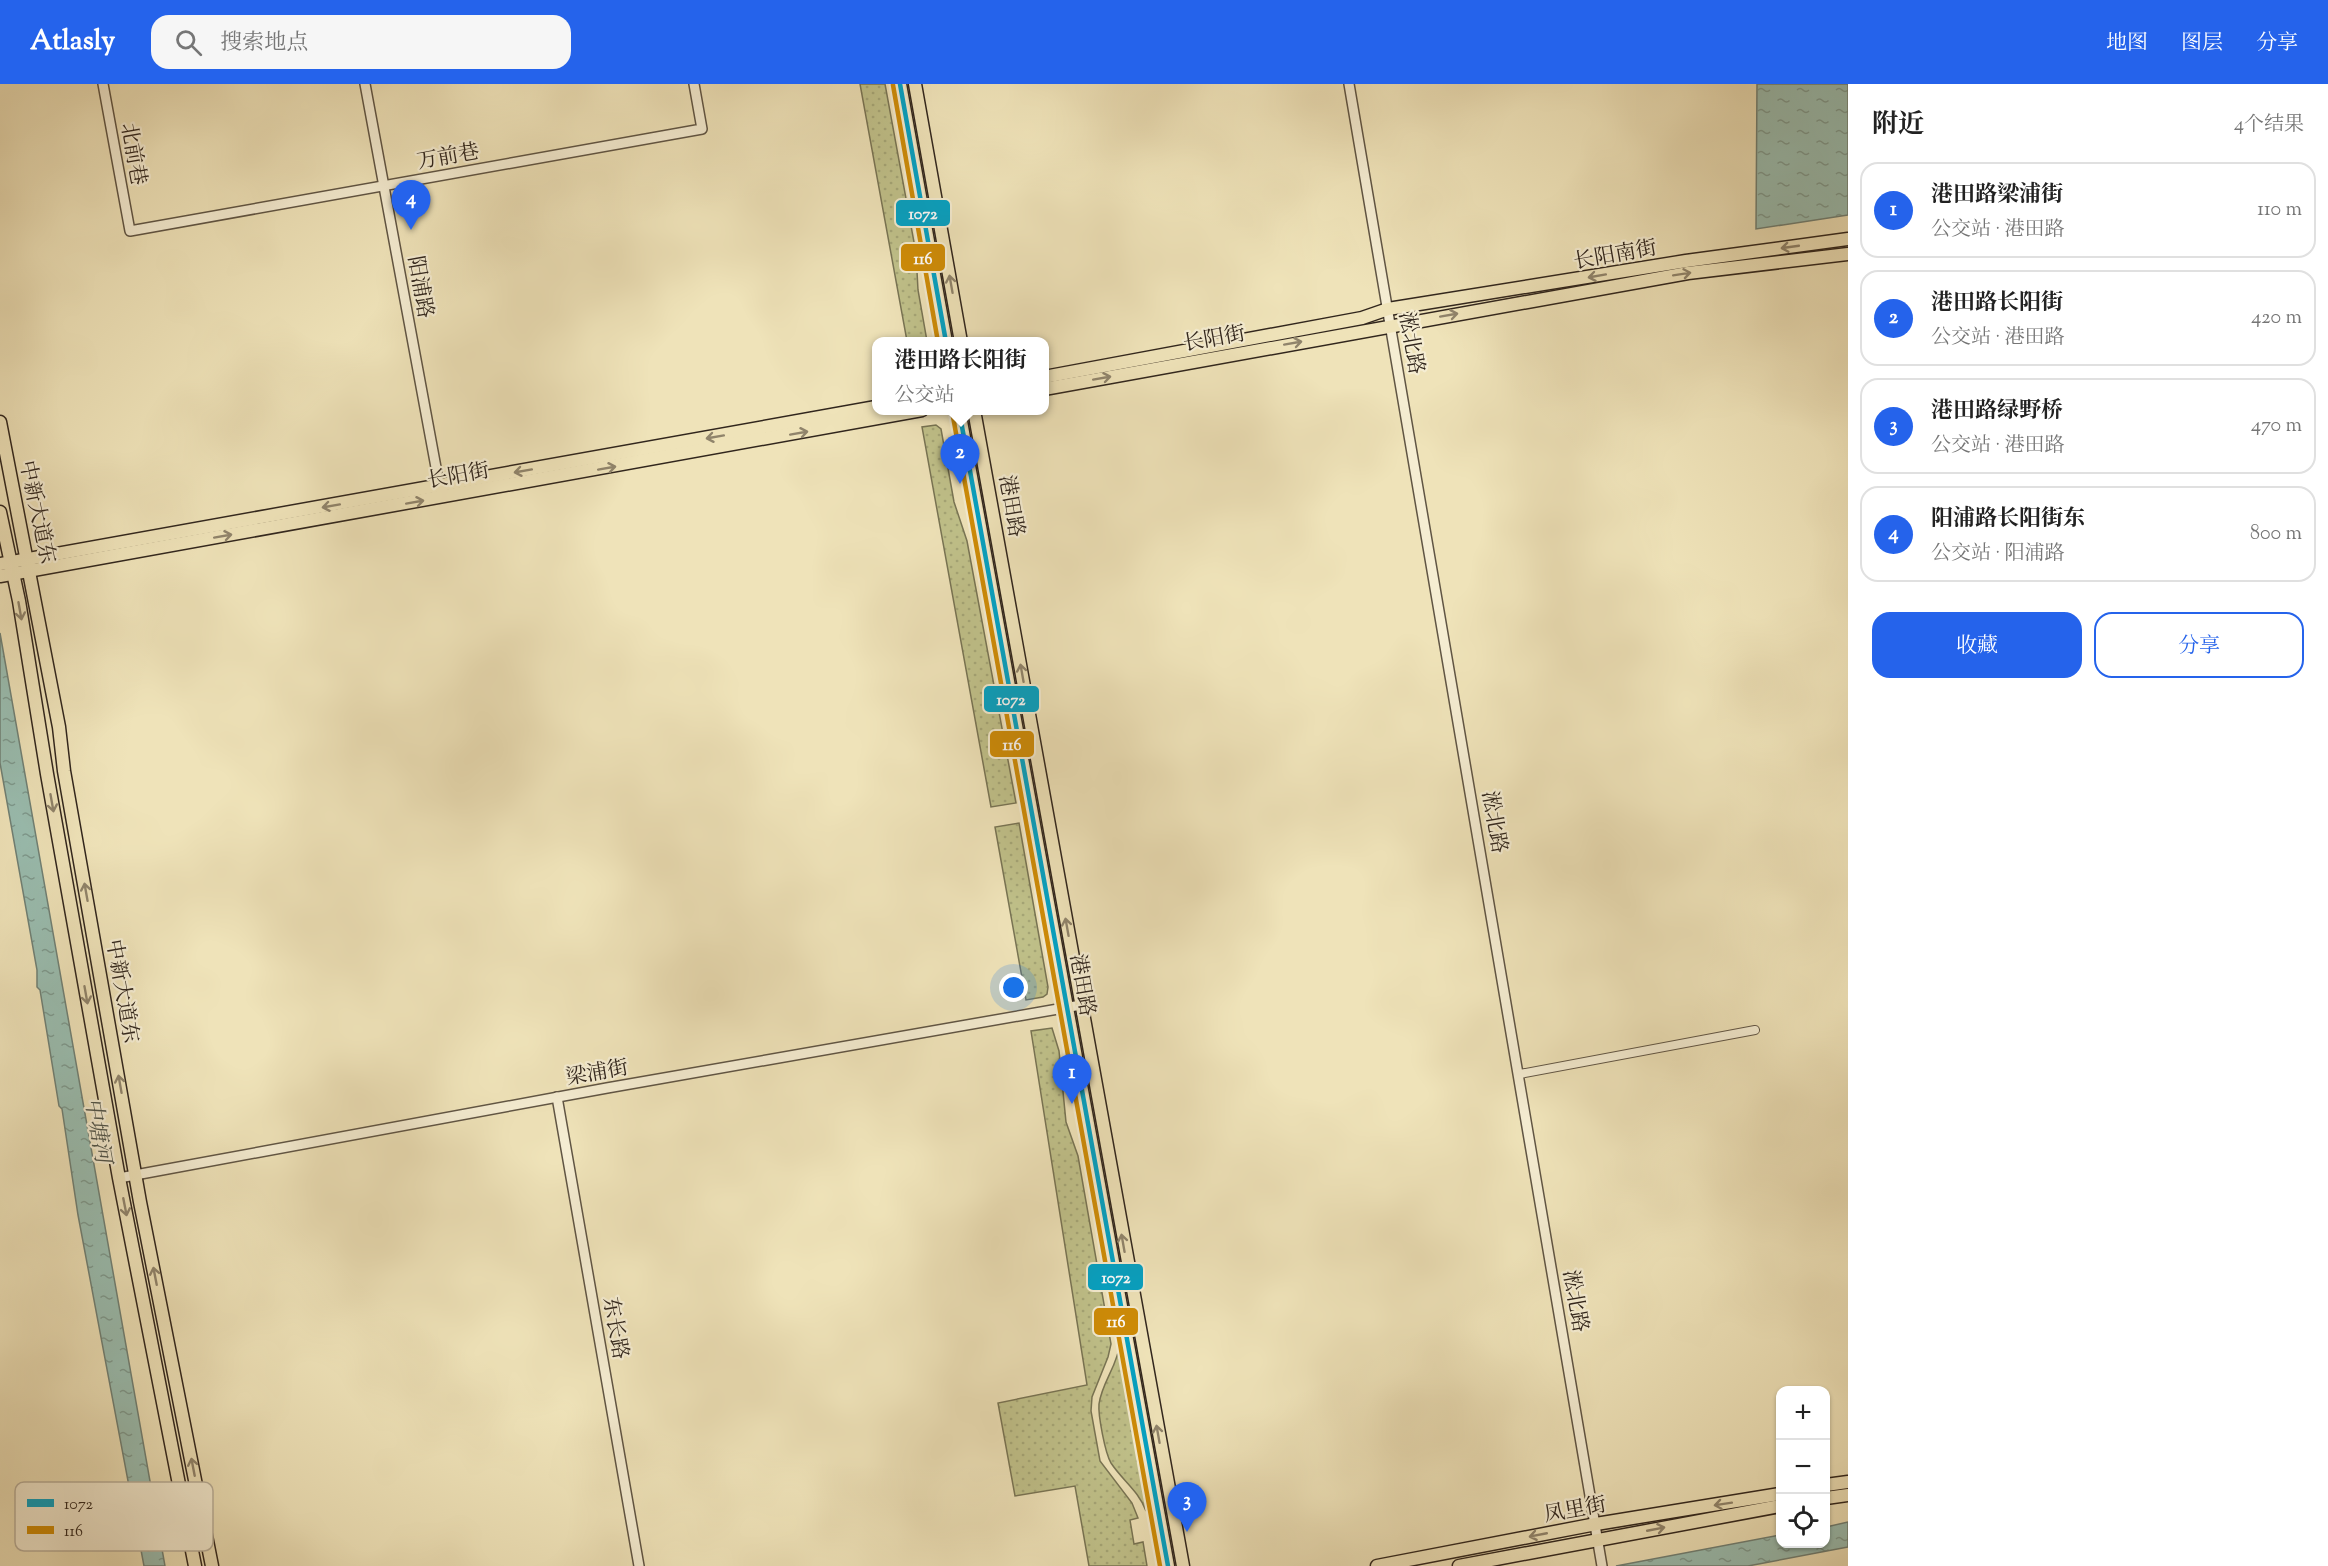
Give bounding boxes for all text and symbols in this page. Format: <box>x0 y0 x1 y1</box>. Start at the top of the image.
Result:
search box <box>151 15 571 69</box>
text: Atlasly <box>30 22 115 62</box>
icon: search <box>172 26 205 59</box>
text: 搜索地点 <box>220 28 308 60</box>
text: 地图 <box>2106 29 2148 59</box>
text: 图层 <box>2181 29 2223 59</box>
text: 分享 <box>2256 29 2298 59</box>
text: 附近 <box>1872 107 1924 144</box>
text: 4个结果 <box>2234 111 2304 140</box>
street label: 北前巷 <box>112 121 152 188</box>
street label: 万前巷 <box>415 138 482 178</box>
pin: 4 <box>392 180 430 230</box>
text: 港田路梁浦街 <box>1931 180 2063 212</box>
text: 1 <box>1890 196 1897 225</box>
text: 110 m <box>2257 196 2302 225</box>
line badge: 1072 <box>895 199 951 227</box>
text: 1072 <box>908 204 938 227</box>
text: 公交站 · 港田路 <box>1931 216 2065 245</box>
street label: 长阳南街 <box>1571 234 1659 278</box>
one-way arrow <box>1781 242 1800 253</box>
line badge: 116 <box>900 243 946 272</box>
text: 116 <box>914 249 932 272</box>
street label: 阳浦路 <box>399 254 439 321</box>
one-way arrow <box>1672 268 1692 279</box>
one-way arrow <box>1588 271 1608 282</box>
one-way arrow <box>945 275 956 294</box>
text: 港田路长阳街 <box>1931 288 2063 320</box>
text: 2 <box>1889 304 1898 333</box>
text: 420 m <box>2251 304 2302 333</box>
one-way arrow <box>1439 309 1458 320</box>
street label: 淞北路 <box>1390 310 1430 377</box>
street label: 长阳街 <box>1181 320 1248 360</box>
text: 公交站 · 港田路 <box>1931 324 2065 353</box>
popup <box>872 337 1049 415</box>
one-way arrow <box>1283 337 1303 348</box>
text: 港田路长阳街 <box>894 346 1027 378</box>
one-way arrow <box>1091 372 1111 383</box>
text: 公交站 <box>894 382 954 411</box>
text: 港田路绿野桥 <box>1931 396 2063 428</box>
text: 3 <box>1889 412 1898 441</box>
text: 470 m <box>2251 412 2302 441</box>
one-way arrow <box>788 427 808 438</box>
one-way arrow <box>706 431 725 442</box>
text: 公交站 · 港田路 <box>1931 432 2065 461</box>
pin: 2 <box>940 434 980 484</box>
street label: 长阳街 <box>425 457 492 497</box>
street label: 中新大道东 <box>10 458 62 567</box>
one-way arrow <box>597 462 616 473</box>
one-way arrow <box>514 466 534 477</box>
street label: 港田路 <box>990 473 1030 540</box>
one-way arrow <box>405 496 424 507</box>
one-way arrow <box>322 501 342 512</box>
text: 阳浦路长阳街东 <box>1931 504 2085 536</box>
text: 4 <box>1888 520 1899 549</box>
text: 800 m <box>2250 520 2302 549</box>
one-way arrow <box>213 530 232 541</box>
text: 公交站 · 阳浦路 <box>1931 540 2065 569</box>
one-way arrow <box>15 600 26 620</box>
button: 收藏 <box>1872 612 2082 678</box>
button: 分享 <box>2094 612 2304 678</box>
one-way arrow <box>1016 664 1027 684</box>
line badge: 1072 <box>983 685 1040 713</box>
text: 1072 <box>996 690 1026 713</box>
line badge: 116 <box>989 730 1035 758</box>
text: 116 <box>1003 735 1021 758</box>
street label: 淞北路 <box>1473 789 1513 856</box>
one-way arrow <box>47 792 58 812</box>
one-way arrow <box>80 883 91 903</box>
one-way arrow <box>1062 918 1073 937</box>
street label: 中新大道东 <box>97 937 145 1046</box>
street label: 港田路 <box>1061 952 1101 1019</box>
your location <box>999 973 1028 1002</box>
one-way arrow <box>81 984 92 1004</box>
street label: 梁浦街 <box>564 1054 631 1094</box>
pin: 1 <box>1052 1054 1092 1104</box>
one-way arrow <box>114 1075 125 1095</box>
water label: 中塘河 <box>75 1095 118 1170</box>
one-way arrow <box>120 1197 131 1217</box>
one-way arrow <box>1117 1233 1128 1253</box>
line badge: 1072 <box>1087 1263 1144 1291</box>
one-way arrow <box>149 1267 160 1286</box>
text: 1072 <box>1101 1268 1131 1291</box>
street label: 淞北路 <box>1554 1268 1594 1335</box>
street label: 东长路 <box>594 1295 634 1362</box>
line badge: 116 <box>1093 1307 1139 1336</box>
text: 116 <box>1107 1312 1125 1335</box>
map controls <box>1776 1386 1830 1548</box>
button: + <box>1776 1386 1830 1440</box>
one-way arrow <box>1152 1425 1163 1445</box>
button: − <box>1776 1440 1830 1494</box>
one-way arrow <box>187 1458 198 1478</box>
legend <box>15 1482 213 1551</box>
pin: 3 <box>1168 1482 1206 1532</box>
street label: 凤里街 <box>1542 1491 1609 1531</box>
text: 1072 <box>64 1494 94 1517</box>
button: locate <box>1776 1494 1830 1548</box>
one-way arrow <box>1714 1499 1733 1510</box>
text: 116 <box>64 1521 83 1544</box>
one-way arrow <box>1645 1523 1665 1534</box>
one-way arrow <box>1529 1530 1549 1541</box>

